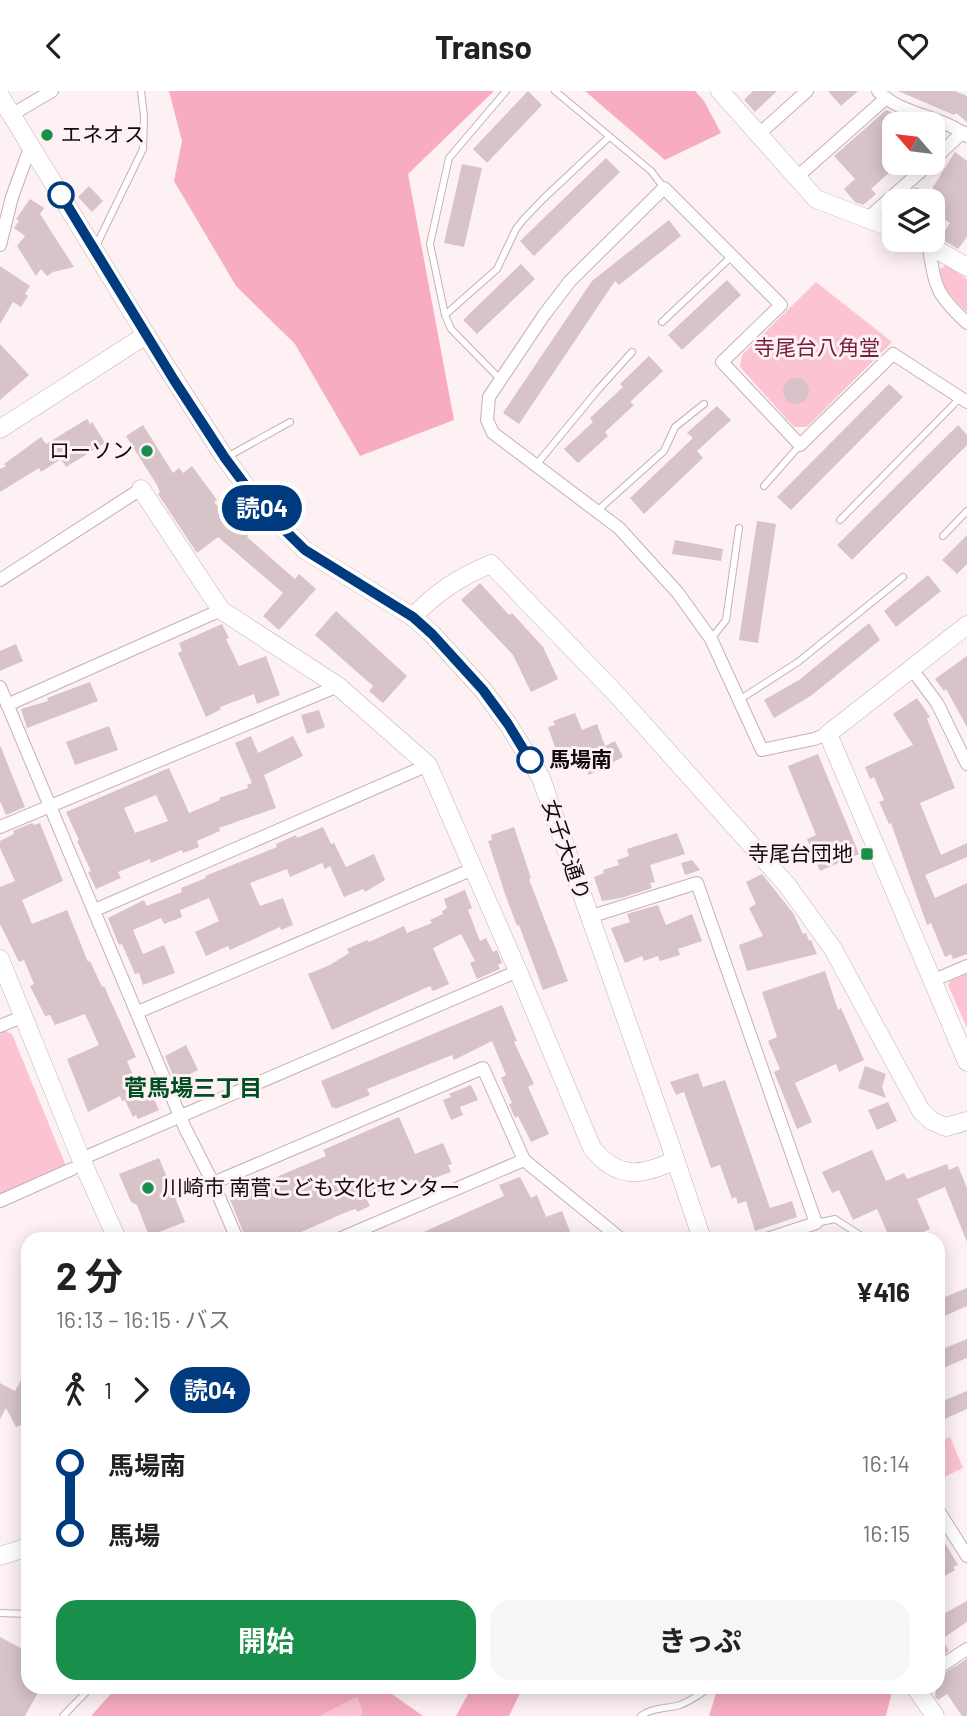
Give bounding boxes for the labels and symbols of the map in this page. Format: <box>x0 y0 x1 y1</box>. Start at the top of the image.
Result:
north arrow <box>882 112 945 175</box>
place label: エネオス <box>61 121 145 146</box>
marker: エネオス <box>39 127 55 143</box>
unlabelled marker <box>48 182 74 208</box>
park label: 寺尾台八角堂 <box>754 334 880 359</box>
place label: ローソン <box>49 437 133 462</box>
marker: ローソン <box>139 443 155 459</box>
line badge: 読04 <box>222 485 302 531</box>
place label: 馬場南 <box>549 746 612 771</box>
marker: 馬場南 <box>517 747 543 773</box>
street label: 女子大通り <box>539 796 596 903</box>
place label: 寺尾台団地 <box>748 840 853 865</box>
marker: 寺尾台団地 <box>859 846 875 862</box>
district label: 菅馬場三丁目 <box>124 1073 262 1101</box>
place label: 川崎市 南菅こども文化センター <box>162 1174 460 1199</box>
marker: 川崎市 南菅こども文化センター <box>140 1180 156 1196</box>

